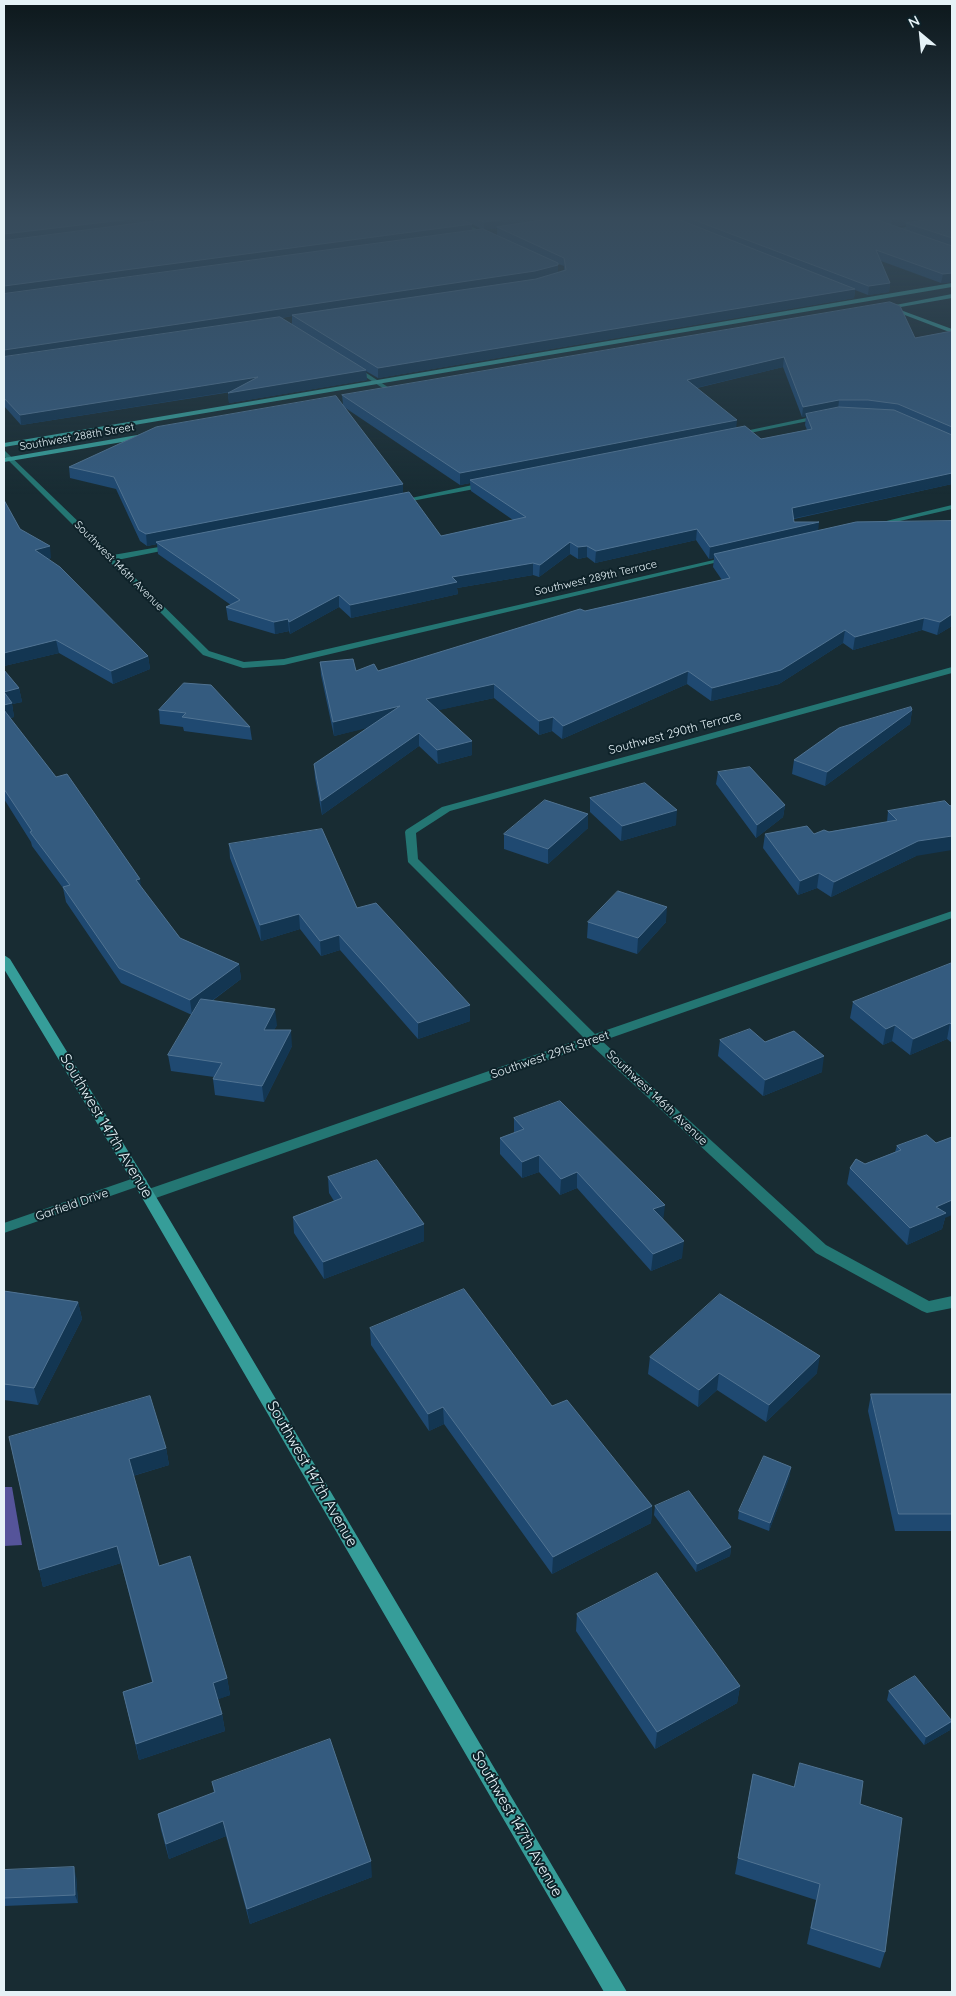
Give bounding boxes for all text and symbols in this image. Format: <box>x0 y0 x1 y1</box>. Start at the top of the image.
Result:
north arrow <box>896 10 946 60</box>
text: N <box>905 11 923 32</box>
street label: Southwest 288th Street <box>19 420 135 454</box>
street label: Southwest 146th Avenue <box>71 518 167 614</box>
street label: Southwest 289th Terrace <box>534 558 658 598</box>
street label: Southwest 290th Terrace <box>607 708 743 758</box>
street label: Southwest 291st Street <box>489 1028 611 1082</box>
street label: Southwest 146th Avenue <box>604 1047 710 1149</box>
street label: Southwest 147th Avenue <box>56 1051 156 1201</box>
street label: Garfield Drive <box>34 1186 110 1224</box>
street label: Southwest 147th Avenue <box>263 1398 361 1550</box>
street label: Southwest 147th Avenue <box>468 1748 566 1900</box>

